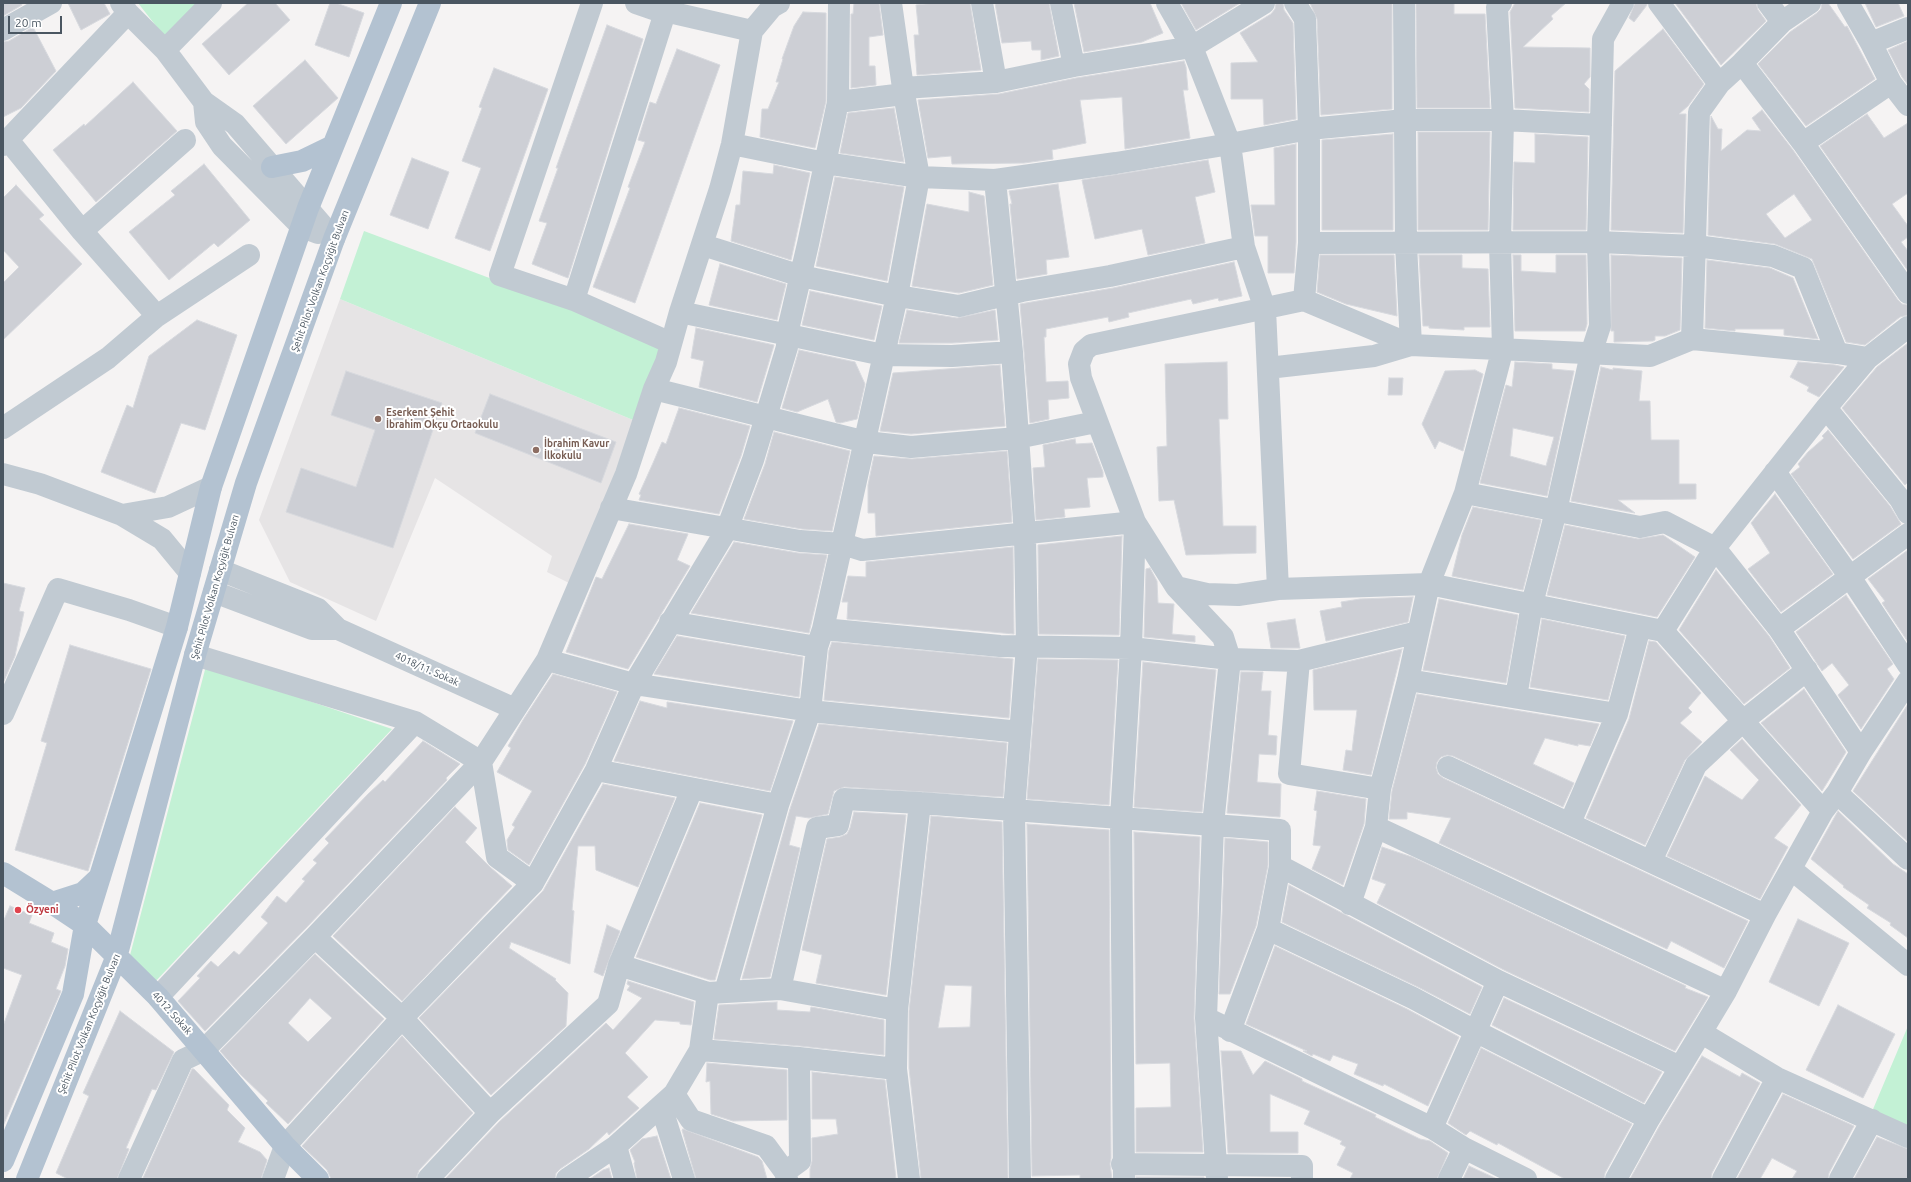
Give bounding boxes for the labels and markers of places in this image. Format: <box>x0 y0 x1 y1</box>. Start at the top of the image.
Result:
place label: Eserkent Şehit İbrahim Okçu Ortaokulu <box>386 407 498 430</box>
marker: Eserkent Şehit İbrahim Okçu Ortaokulu <box>373 414 383 424</box>
place label: İbrahim Kavur İlkokulu <box>544 438 609 462</box>
marker: İbrahim Kavur İlkokulu <box>531 445 541 455</box>
place label: Özyeni <box>26 904 59 916</box>
marker: Özyeni <box>13 905 23 915</box>

